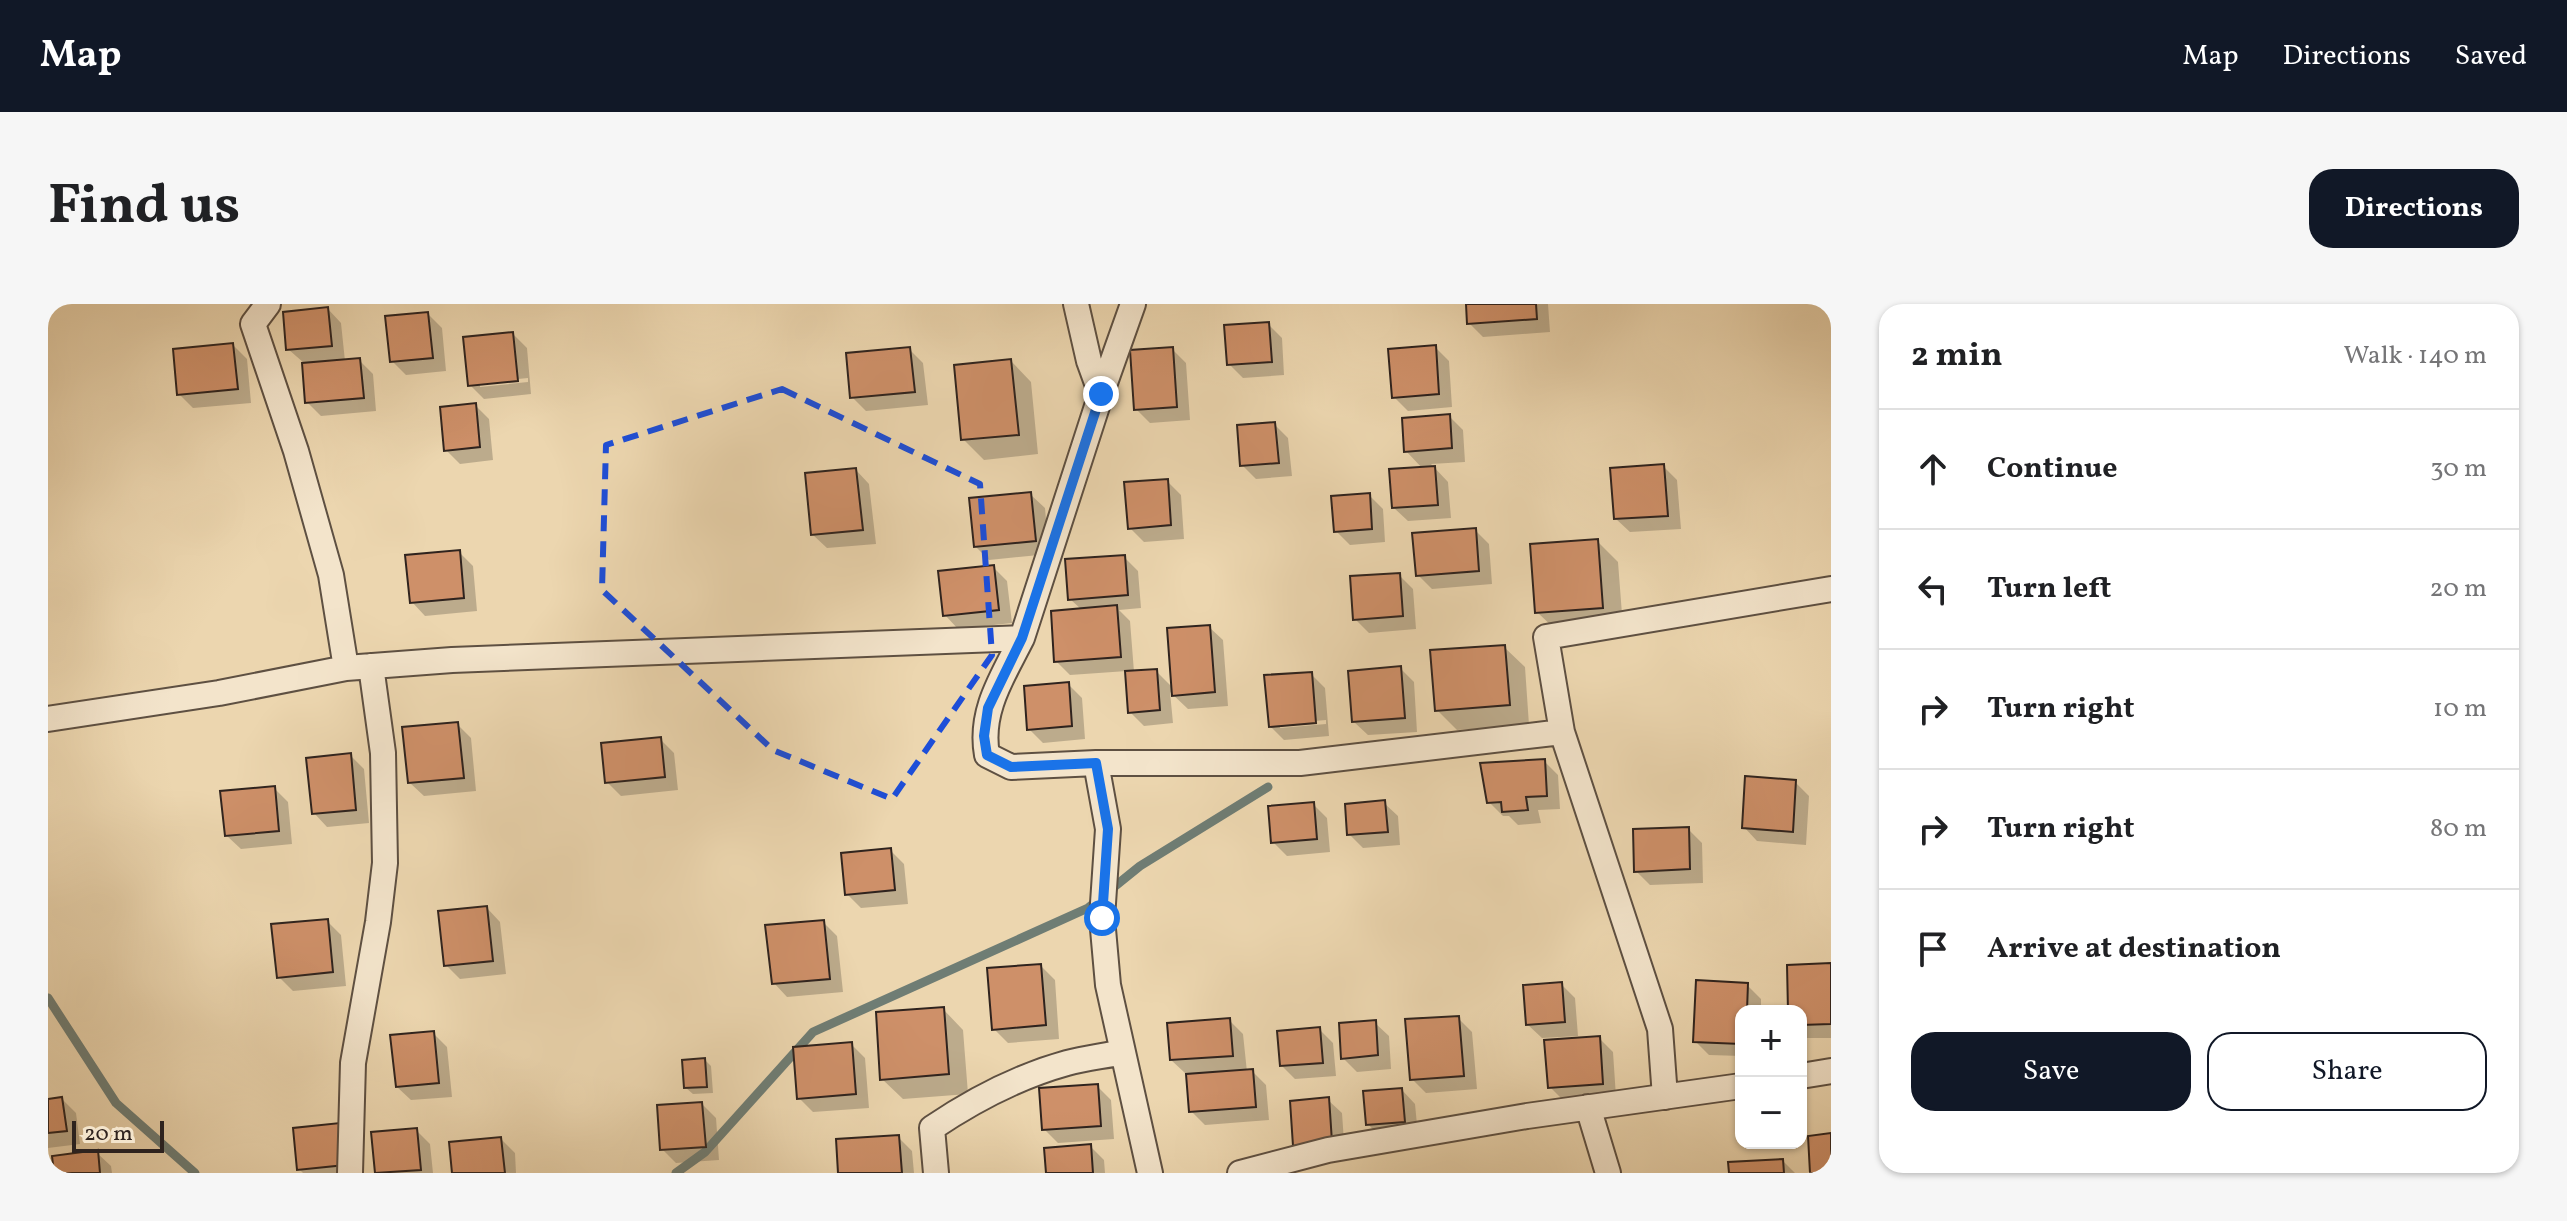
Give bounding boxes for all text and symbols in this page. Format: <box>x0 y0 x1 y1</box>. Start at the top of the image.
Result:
text: Map <box>40 30 121 83</box>
text: Map <box>2183 37 2239 76</box>
text: Directions <box>2283 37 2411 76</box>
text: Saved <box>2455 37 2527 76</box>
text: Find us <box>48 169 240 247</box>
button: Directions <box>2309 169 2519 248</box>
text: 2 min <box>1911 333 2003 380</box>
text: Walk · 140 m <box>2343 338 2487 374</box>
route end <box>1083 376 1119 412</box>
icon: ahead <box>1911 447 1955 491</box>
text: Continue <box>1987 448 2118 490</box>
text: 30 m <box>2430 451 2487 487</box>
icon: left <box>1911 567 1955 611</box>
text: Turn left <box>1987 568 2111 610</box>
text: 20 m <box>2429 571 2487 607</box>
icon: right <box>1911 687 1955 731</box>
text: Turn right <box>1987 688 2135 730</box>
text: 10 m <box>2433 691 2487 727</box>
icon: right <box>1911 807 1955 851</box>
text: Turn right <box>1987 808 2135 850</box>
text: 80 m <box>2430 811 2487 847</box>
route start <box>1084 900 1120 936</box>
icon: arrive <box>1911 927 1955 971</box>
text: Arrive at destination <box>1987 928 2281 970</box>
map controls <box>1735 1005 1807 1149</box>
button: + <box>1735 1005 1807 1077</box>
button: Save <box>1911 1032 2191 1111</box>
button: Share <box>2207 1032 2487 1111</box>
button: − <box>1735 1077 1807 1149</box>
scale bar <box>72 1117 164 1153</box>
text: 20 m <box>84 1119 133 1150</box>

